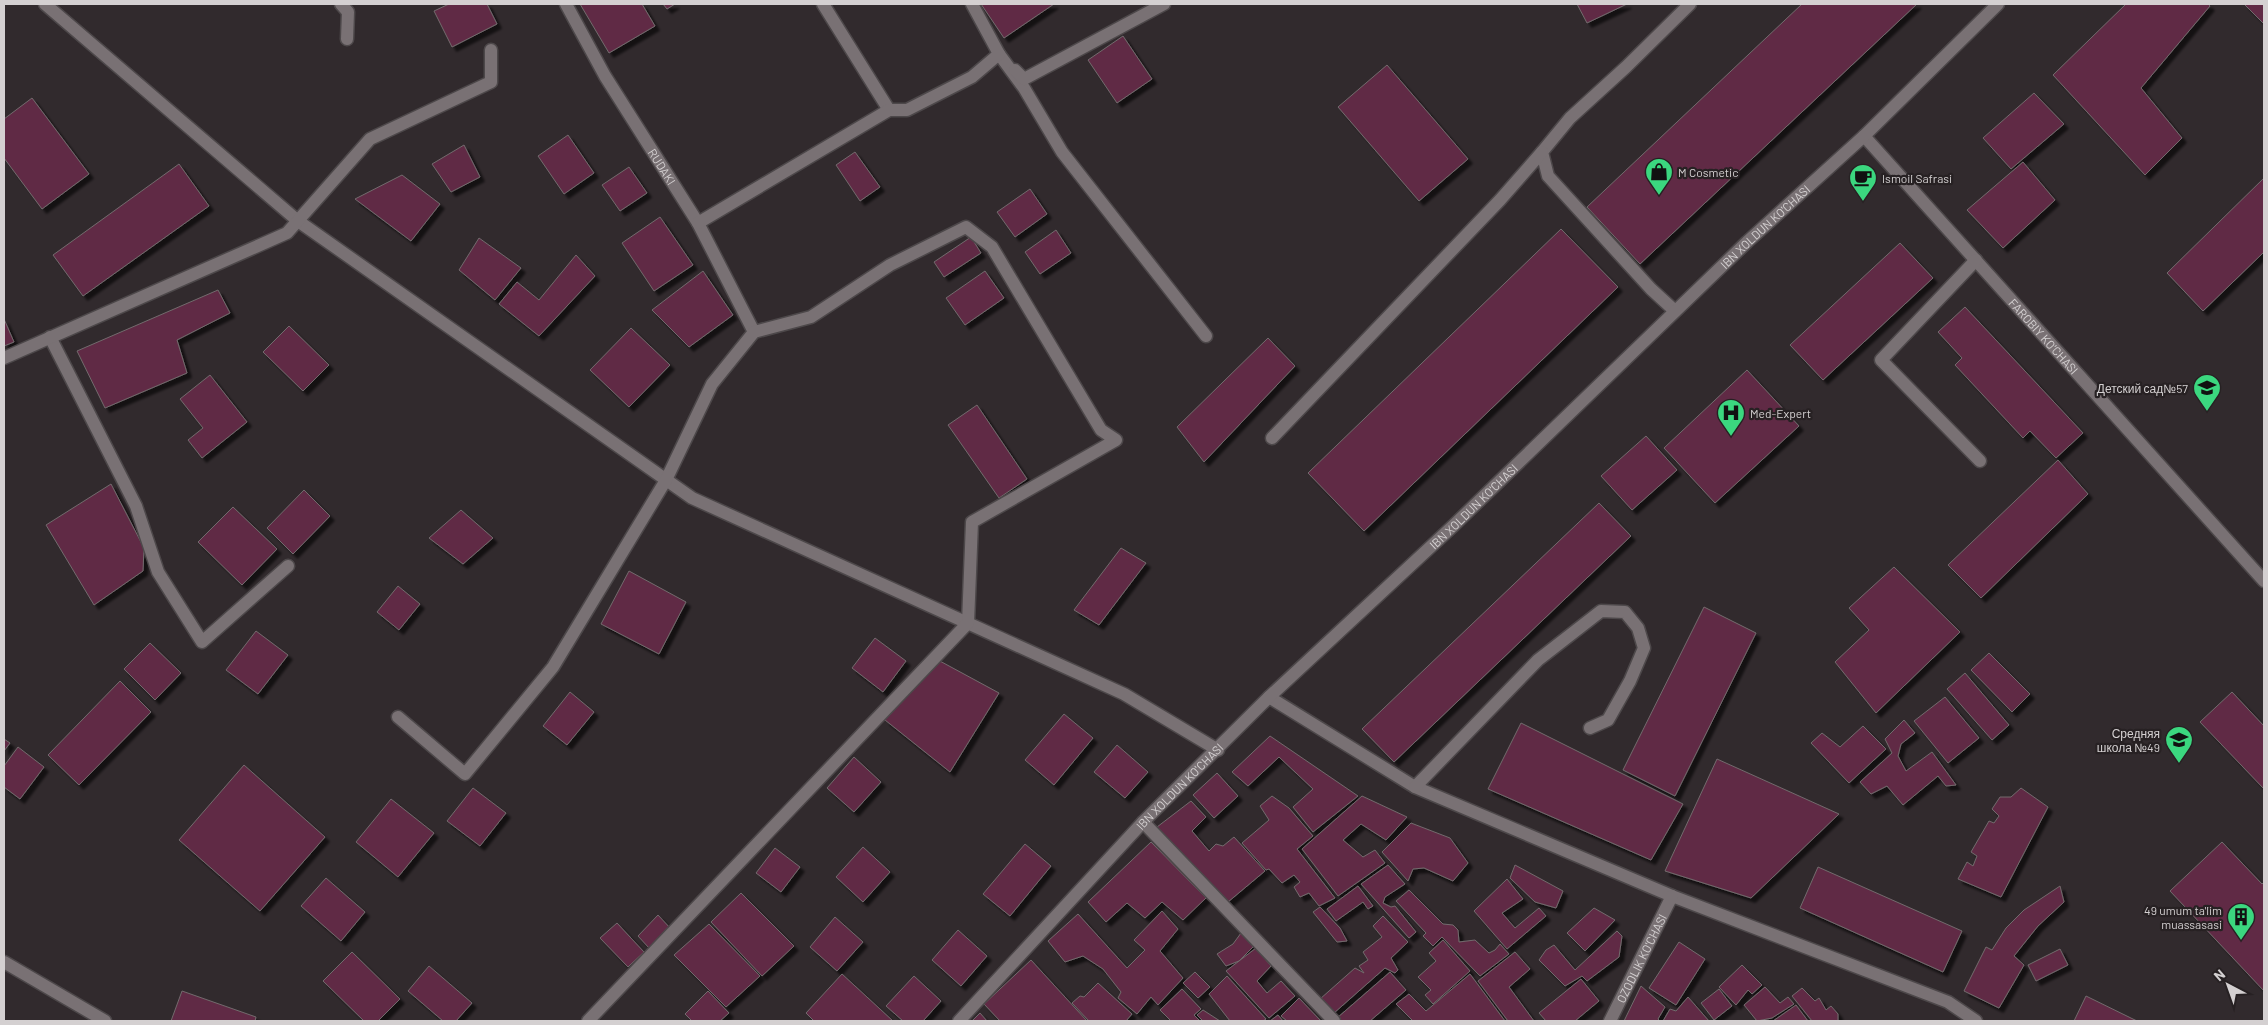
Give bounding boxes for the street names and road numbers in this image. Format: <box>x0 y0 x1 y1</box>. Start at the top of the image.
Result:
street label: RUDAKI <box>646 146 679 187</box>
street label: IBN XOLDUN KO'CHASI <box>1717 182 1812 271</box>
street label: FAROBIY KO'CHASI <box>2006 295 2081 377</box>
street label: IBN XOLDUN KO'CHASI <box>1426 461 1520 552</box>
street label: IBN XOLDUN KO'CHASI <box>1133 740 1226 832</box>
street label: OZODLIK KO'CHASI <box>1613 912 1669 1005</box>

